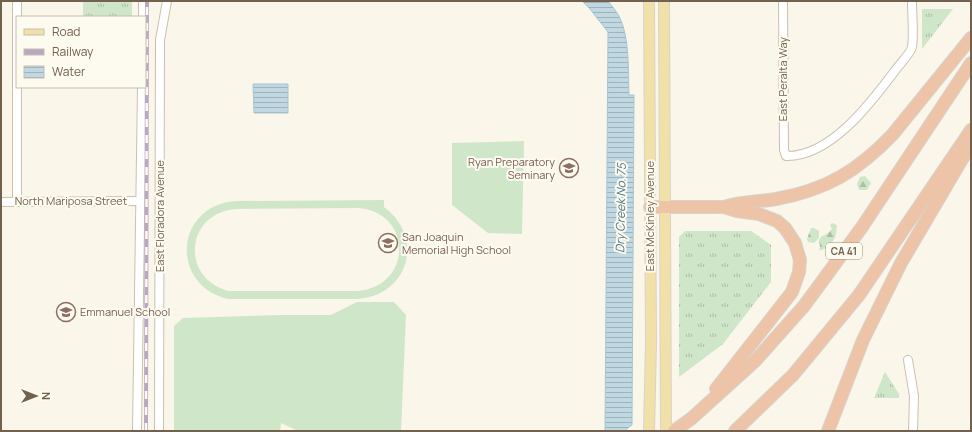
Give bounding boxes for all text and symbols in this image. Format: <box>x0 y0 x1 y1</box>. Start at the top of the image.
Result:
legend <box>16 16 146 88</box>
text: Road <box>52 23 80 40</box>
street label: East Peralta Way <box>775 37 790 121</box>
text: Railway <box>52 43 94 60</box>
text: Water <box>52 63 86 80</box>
place label: Ryan Preparatory Seminary <box>468 154 555 182</box>
school or university icon: Ryan Preparatory Seminary <box>558 157 580 179</box>
street label: East Floradora Avenue <box>152 159 167 272</box>
street label: East McKinley Avenue <box>642 160 657 271</box>
water label: Dry Creek No. 75 <box>611 162 630 253</box>
street label: North Mariposa Street <box>15 193 127 208</box>
place label: San Joaquin Memorial High School <box>402 229 511 257</box>
school or university icon: San Joaquin Memorial High School <box>377 232 399 254</box>
road number: CA 41 <box>826 243 862 259</box>
school or university icon: Emmanuel School <box>55 301 77 323</box>
place label: Emmanuel School <box>80 304 170 319</box>
north arrow <box>16 376 56 416</box>
text: N <box>39 392 54 400</box>

